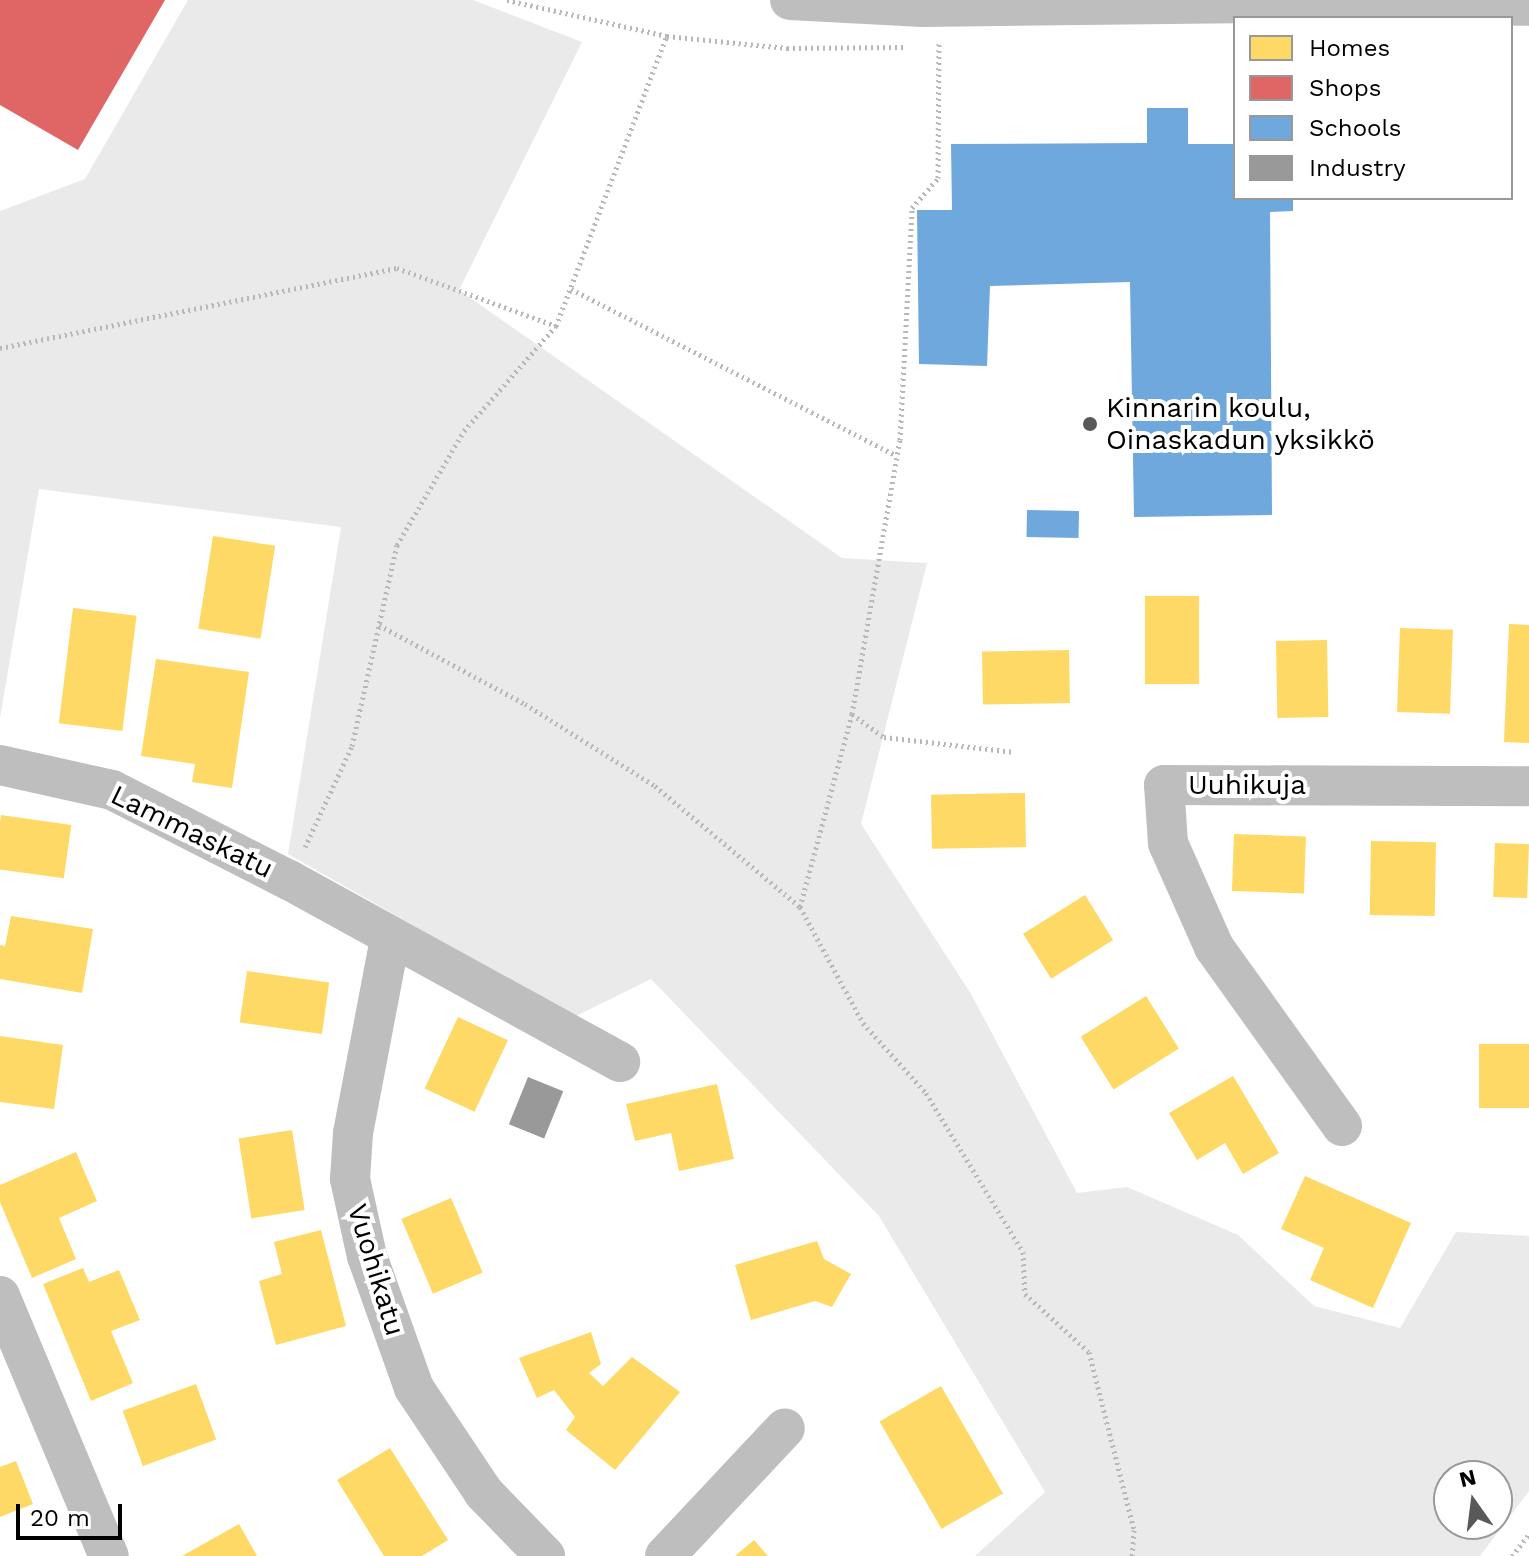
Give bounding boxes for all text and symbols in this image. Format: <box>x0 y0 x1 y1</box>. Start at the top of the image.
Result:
legend <box>1233 16 1513 200</box>
text: Homes <box>1309 34 1390 62</box>
text: Shops <box>1309 74 1381 102</box>
text: Schools <box>1309 114 1401 142</box>
text: Industry <box>1309 154 1406 182</box>
place label: Kinnarin koulu, Oinaskadun yksikkö <box>1106 391 1376 457</box>
marker: Kinnarin koulu, Oinaskadun yksikkö <box>1081 415 1099 433</box>
street label: Uuhikuja <box>1188 768 1306 802</box>
street label: Lammaskatu <box>105 778 279 886</box>
street label: Vuohikatu <box>340 1200 412 1340</box>
north arrow <box>1433 1460 1513 1540</box>
text: N <box>1457 1464 1478 1492</box>
scale bar <box>20 1488 126 1538</box>
text: 20 m <box>30 1504 90 1532</box>

